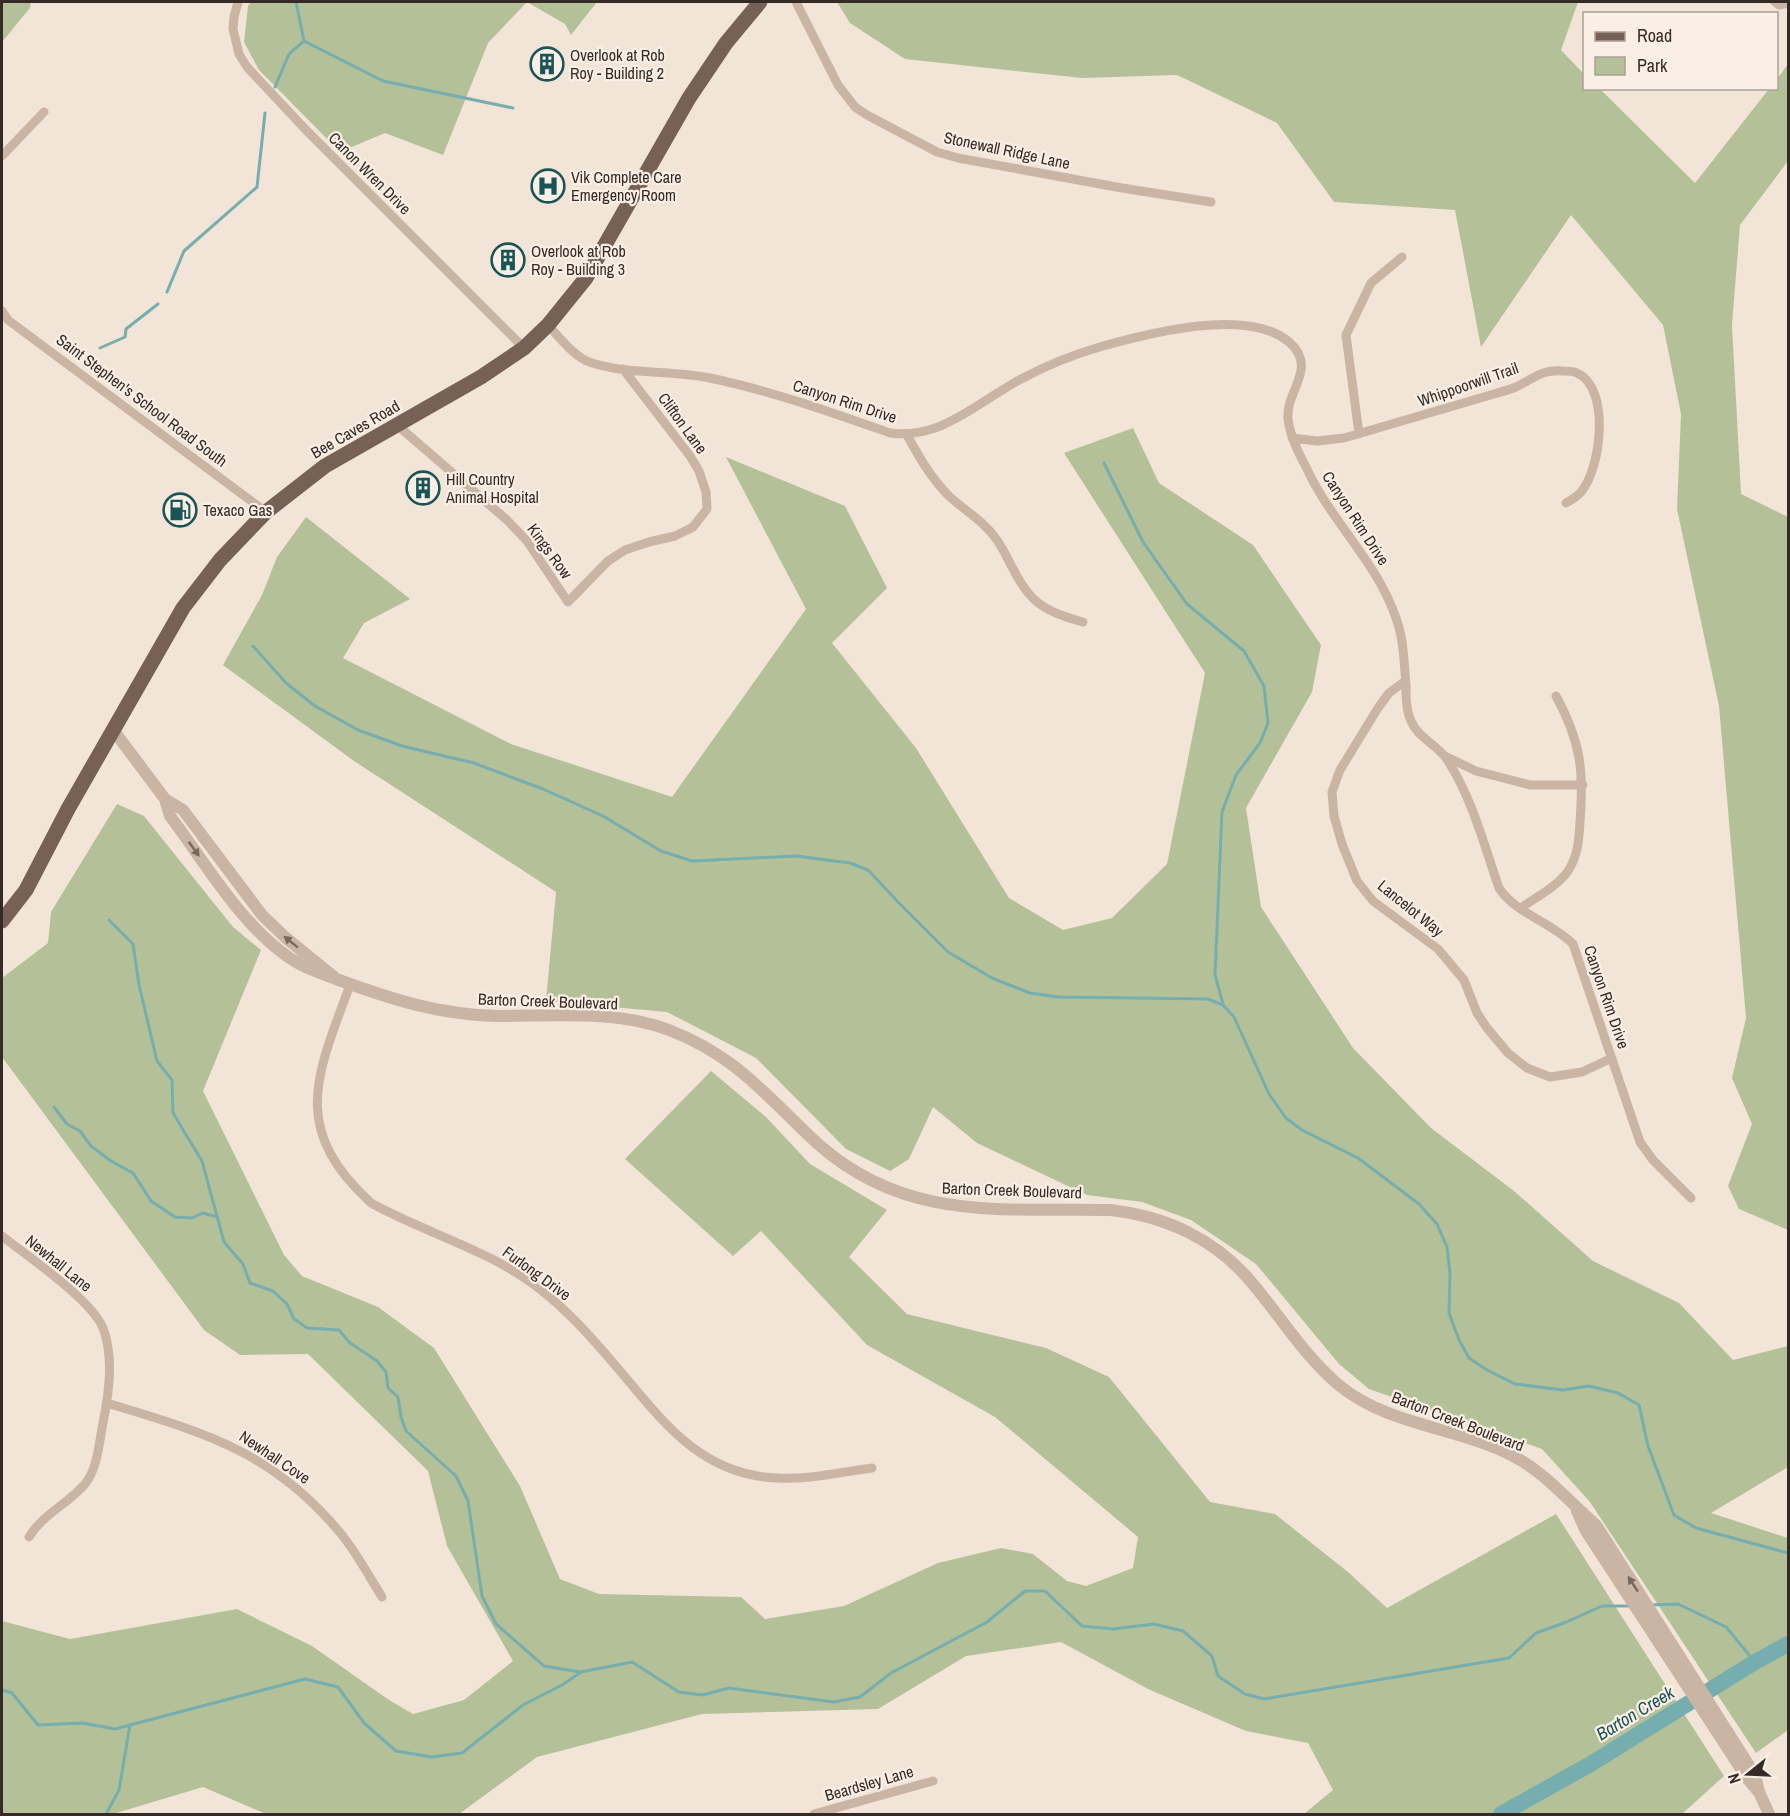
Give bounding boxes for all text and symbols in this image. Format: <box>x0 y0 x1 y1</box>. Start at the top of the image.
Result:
legend <box>1583 12 1778 90</box>
text: Road <box>1637 23 1672 48</box>
place label: Overlook at Rob Roy - Building 2 <box>570 44 665 84</box>
building icon: Overlook at Rob Roy - Building 2 <box>529 46 565 82</box>
text: Park <box>1637 53 1668 78</box>
street label: Stonewall Ridge Lane <box>942 126 1072 174</box>
street label: Canon Wren Drive <box>324 127 416 219</box>
place label: Vik Complete Care Emergency Room <box>571 166 682 206</box>
hospital icon: Vik Complete Care Emergency Room <box>530 168 566 204</box>
place label: Overlook at Rob Roy - Building 3 <box>531 240 626 280</box>
building icon: Overlook at Rob Roy - Building 3 <box>490 242 526 278</box>
street label: Saint Stephen's School Road South <box>52 328 232 472</box>
street label: Whippoorwill Trail <box>1415 356 1521 411</box>
street label: Canyon Rim Drive <box>790 374 900 428</box>
street label: Clifton Lane <box>653 388 713 458</box>
street label: Bee Caves Road <box>307 395 403 463</box>
street label: Canyon Rim Drive <box>1317 467 1395 569</box>
place label: Hill Country Animal Hospital <box>445 468 539 508</box>
building icon: Hill Country Animal Hospital <box>405 470 441 506</box>
fuel station icon: Texaco Gas <box>162 492 198 528</box>
place label: Texaco Gas <box>203 499 272 521</box>
street label: Kings Row <box>522 519 578 584</box>
one-way arrow <box>188 840 200 856</box>
street label: Lancelot Way <box>1373 875 1449 942</box>
one-way arrow <box>283 936 299 949</box>
street label: Canyon Rim Drive <box>1579 942 1635 1052</box>
street label: Barton Creek Boulevard <box>478 988 618 1014</box>
street label: Barton Creek Boulevard <box>942 1177 1082 1203</box>
street label: Newhall Lane <box>21 1229 97 1297</box>
street label: Furlong Drive <box>498 1241 576 1305</box>
street label: Barton Creek Boulevard <box>1389 1386 1527 1456</box>
street label: Newhall Cove <box>235 1425 315 1489</box>
one-way arrow <box>1628 1576 1639 1592</box>
water label: Barton Creek <box>1591 1680 1679 1746</box>
north arrow <box>1718 1744 1778 1804</box>
street label: Beardsley Lane <box>822 1760 916 1806</box>
text: N <box>1722 1771 1746 1787</box>

